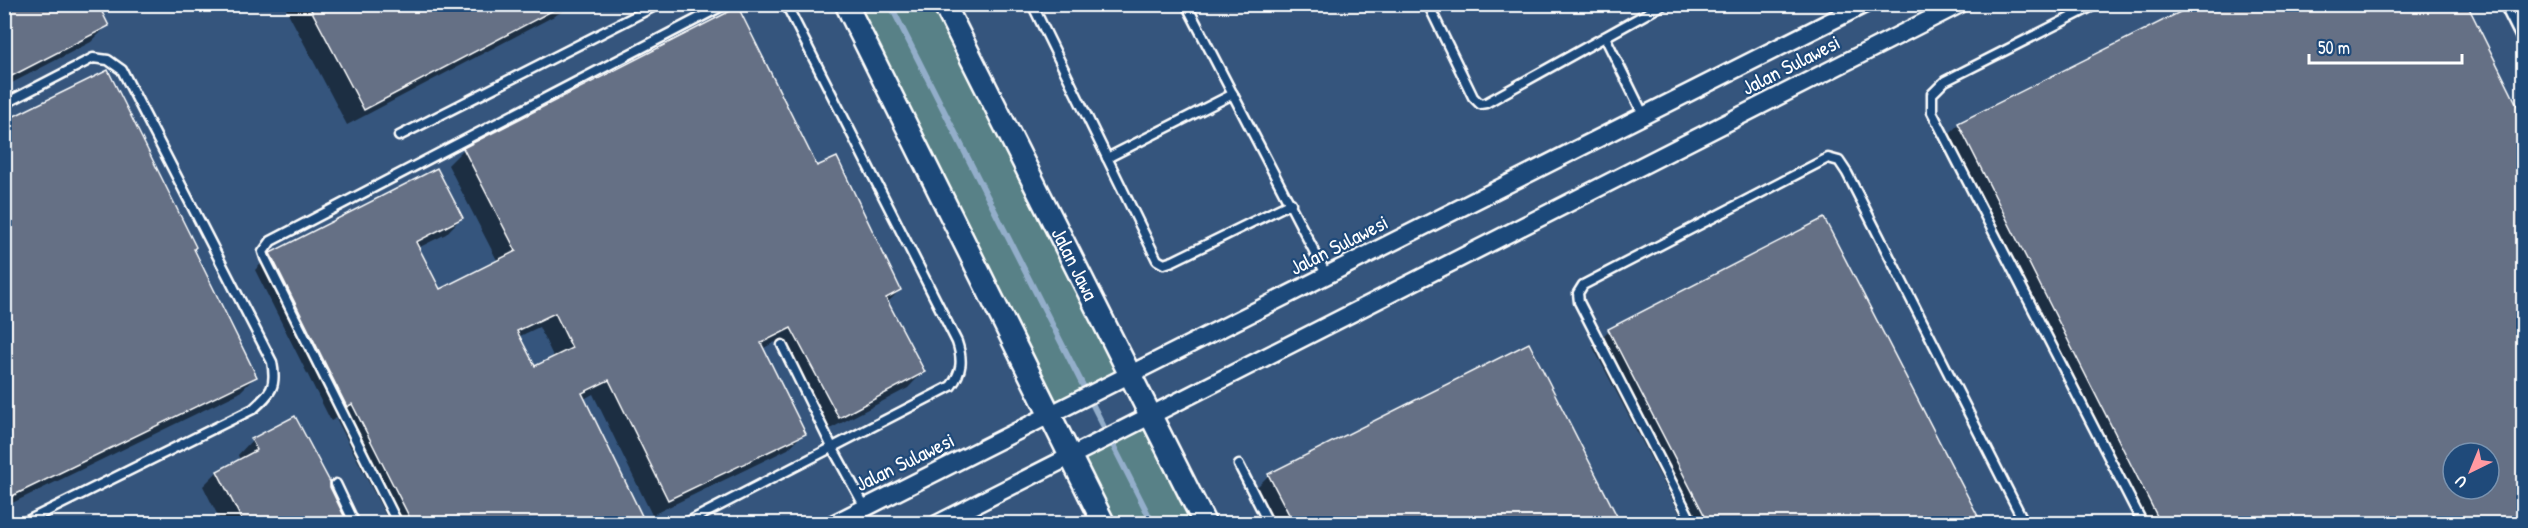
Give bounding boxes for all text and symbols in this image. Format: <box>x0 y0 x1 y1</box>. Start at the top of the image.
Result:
street label: Jalan Sulawesi <box>1737 27 1845 102</box>
scale bar <box>2309 27 2462 65</box>
text: 50 m <box>2318 35 2350 60</box>
street label: Jalan Sulawesi <box>1285 207 1393 282</box>
street label: Jalan Jawa <box>1044 222 1105 305</box>
street label: Jalan Sulawesi <box>850 425 959 498</box>
north arrow <box>2441 441 2501 501</box>
text: U <box>2450 471 2471 493</box>

